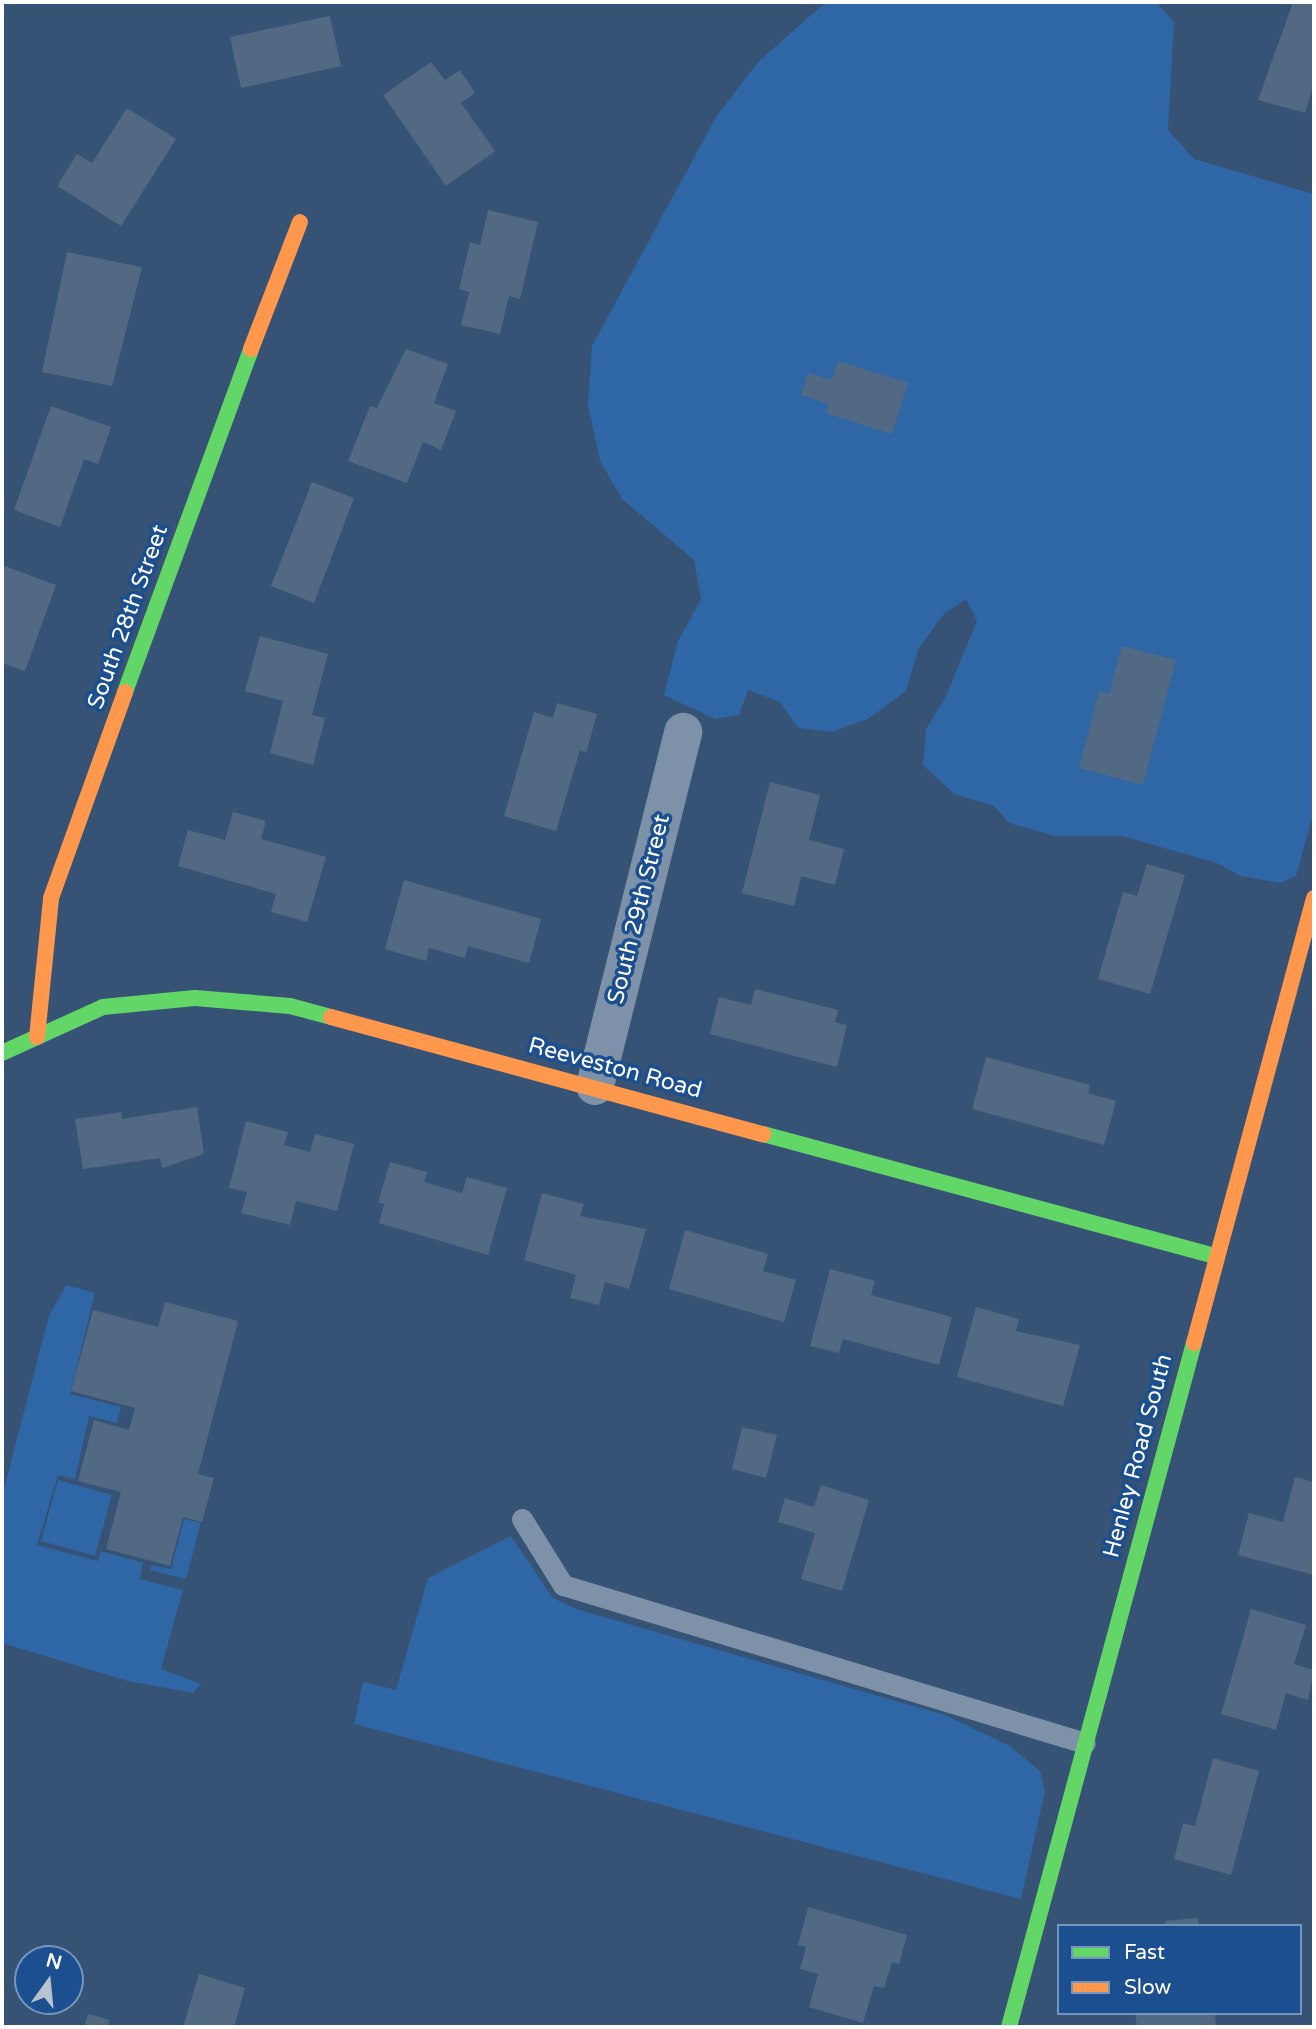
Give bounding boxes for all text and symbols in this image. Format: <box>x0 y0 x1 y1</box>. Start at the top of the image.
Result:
street label: South 28th Street <box>82 521 174 713</box>
street label: South 29th Street <box>602 811 676 1007</box>
street label: Reeveston Road <box>525 1032 705 1104</box>
street label: Henley Road South <box>1098 1351 1178 1561</box>
legend <box>1057 1924 1302 2015</box>
text: Fast <box>1124 1940 1165 1965</box>
north arrow <box>14 1945 84 2015</box>
text: N <box>44 1949 64 1974</box>
text: Slow <box>1124 1975 1171 2000</box>

